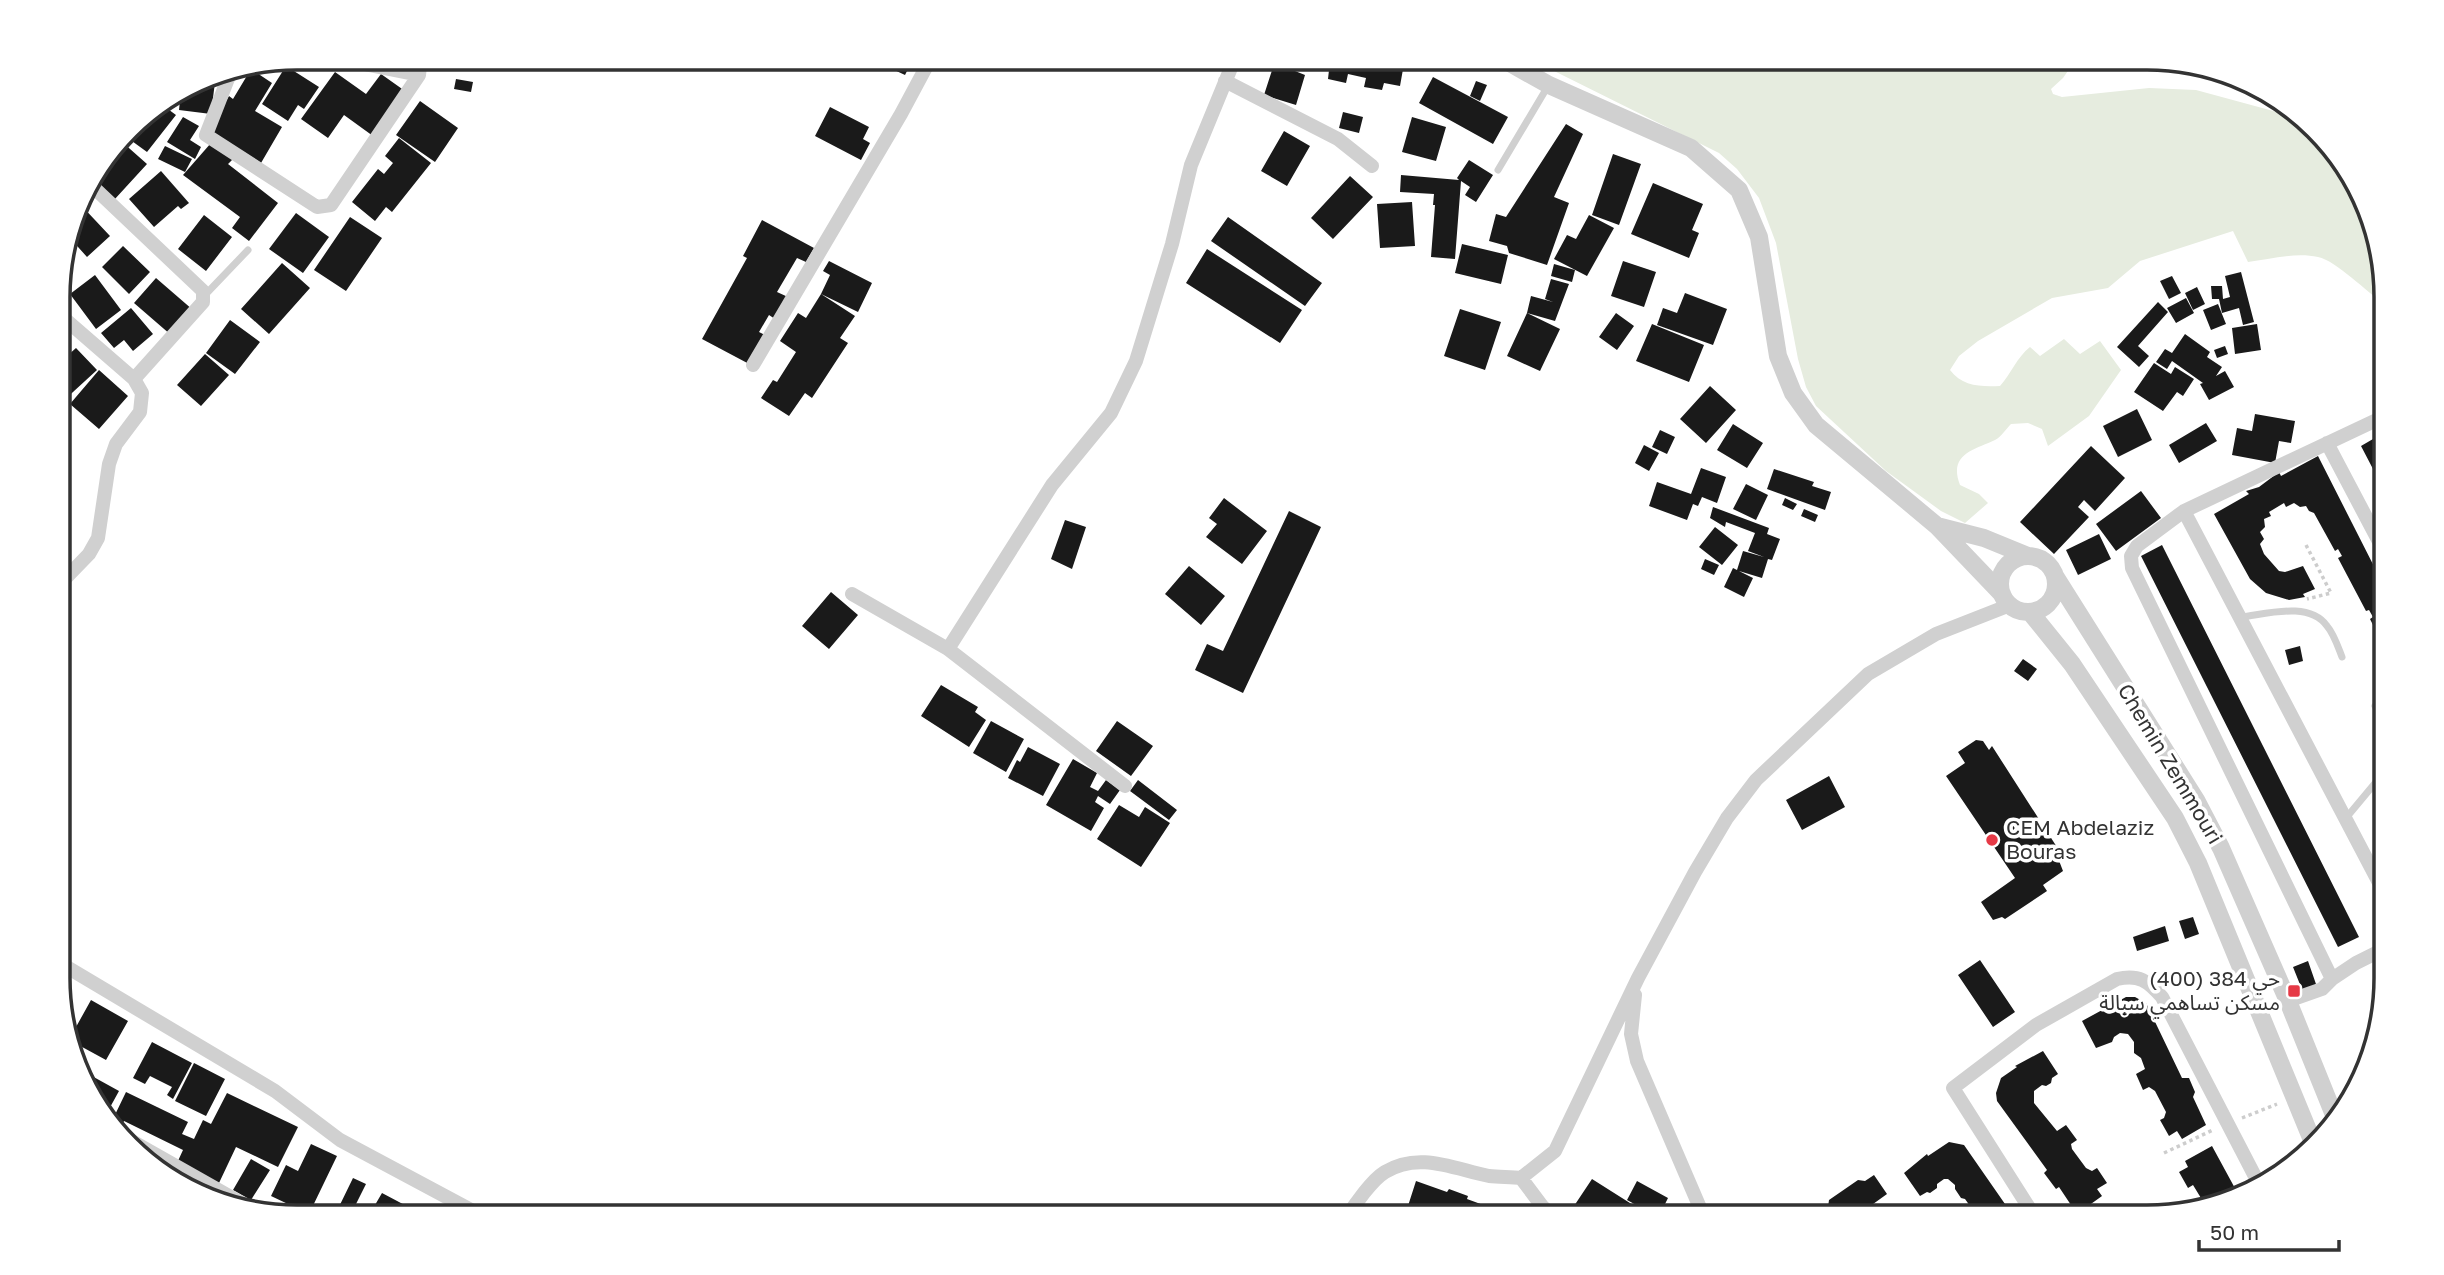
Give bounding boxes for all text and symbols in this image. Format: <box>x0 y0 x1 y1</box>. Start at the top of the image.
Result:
street label: Chemin Zemmouri <box>2113 679 2229 848</box>
place label: CEM Abdelaziz Bouras <box>2006 814 2154 864</box>
marker: CEM Abdelaziz Bouras <box>1984 832 2000 848</box>
place label: حي 384 (400) مسكن تساهمي سبالة <box>2099 965 2280 1019</box>
marker: حي 384 (400) مسكن تساهمي سبالة <box>2286 983 2302 999</box>
scale bar <box>2199 1208 2339 1252</box>
text: 50 m <box>2210 1219 2259 1245</box>

